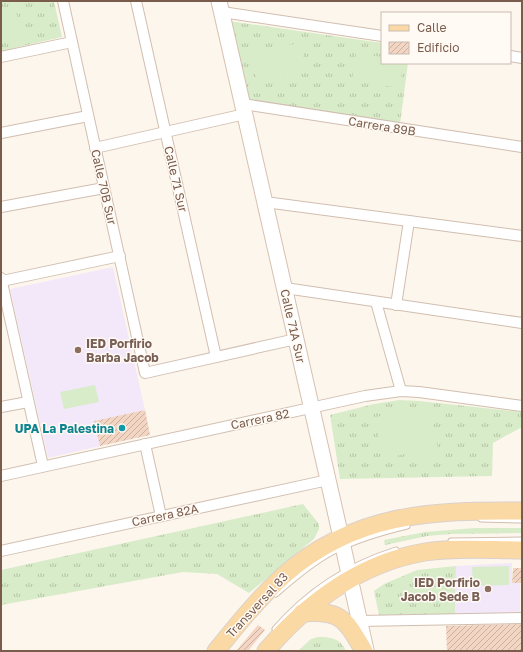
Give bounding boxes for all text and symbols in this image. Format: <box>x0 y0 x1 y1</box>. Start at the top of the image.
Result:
legend <box>381 12 511 64</box>
text: Calle <box>417 20 447 35</box>
text: Edificio <box>417 40 459 55</box>
street label: Carrera 89B <box>347 113 417 139</box>
street label: Calle 71 Sur <box>161 145 191 214</box>
street label: Calle 70B Sur <box>88 148 120 226</box>
street label: Calle 71A Sur <box>277 288 309 365</box>
place label: IED Porfirio Barba Jacob <box>86 336 159 365</box>
marker: IED Porfirio Barba Jacob <box>73 345 83 355</box>
street label: Carrera 82 <box>229 405 291 433</box>
place label: UPA La Palestina <box>15 421 114 436</box>
marker: UPA La Palestina <box>117 423 127 433</box>
street label: Carrera 82A <box>130 501 200 529</box>
street label: Transversal 83 <box>223 569 291 641</box>
place label: IED Porfirio Jacob Sede B <box>401 575 481 604</box>
marker: IED Porfirio Jacob Sede B <box>483 584 493 594</box>

